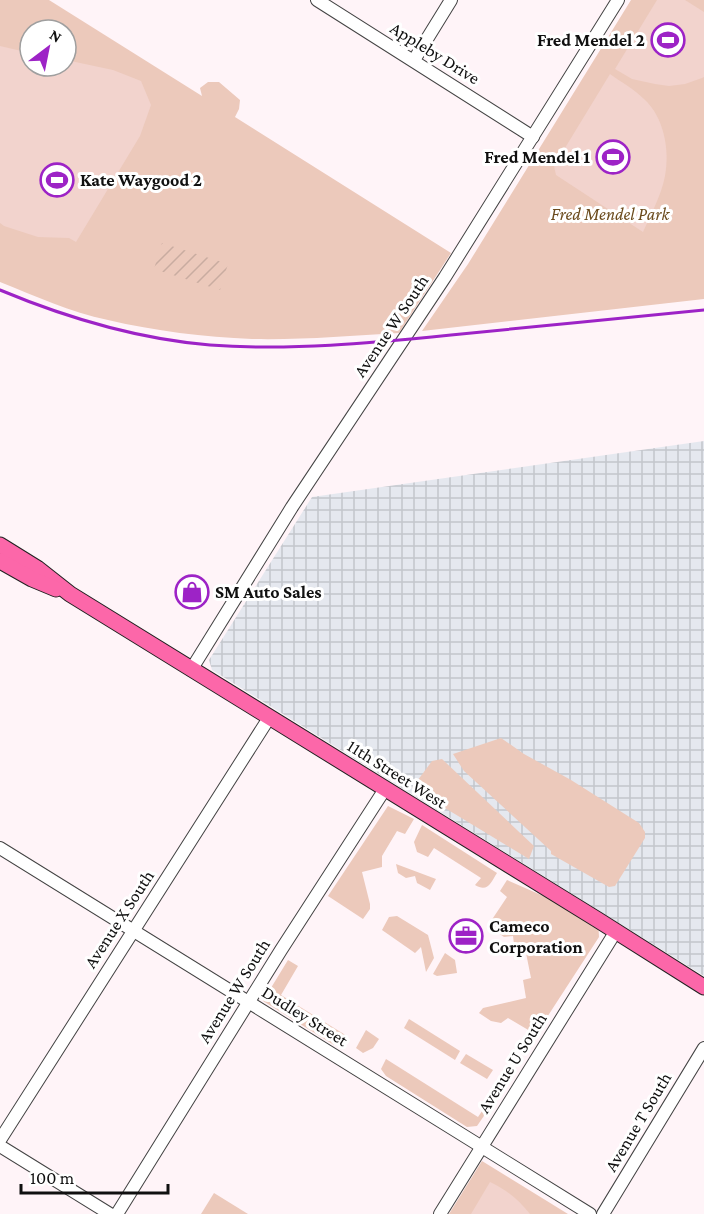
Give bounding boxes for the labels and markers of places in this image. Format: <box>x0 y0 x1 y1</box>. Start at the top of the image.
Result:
sports icon: Fred Mendel 2 <box>650 22 686 58</box>
place label: Fred Mendel 2 <box>537 30 645 50</box>
sports icon: Fred Mendel 1 <box>595 139 631 175</box>
place label: Fred Mendel 1 <box>484 147 590 167</box>
sports icon: Kate Waygood 2 <box>39 162 75 198</box>
place label: Kate Waygood 2 <box>80 170 202 190</box>
shop icon: SM Auto Sales <box>174 574 210 610</box>
place label: SM Auto Sales <box>215 582 322 602</box>
place label: Cameco Corporation <box>489 916 583 957</box>
office icon: Cameco Corporation <box>448 918 484 954</box>

